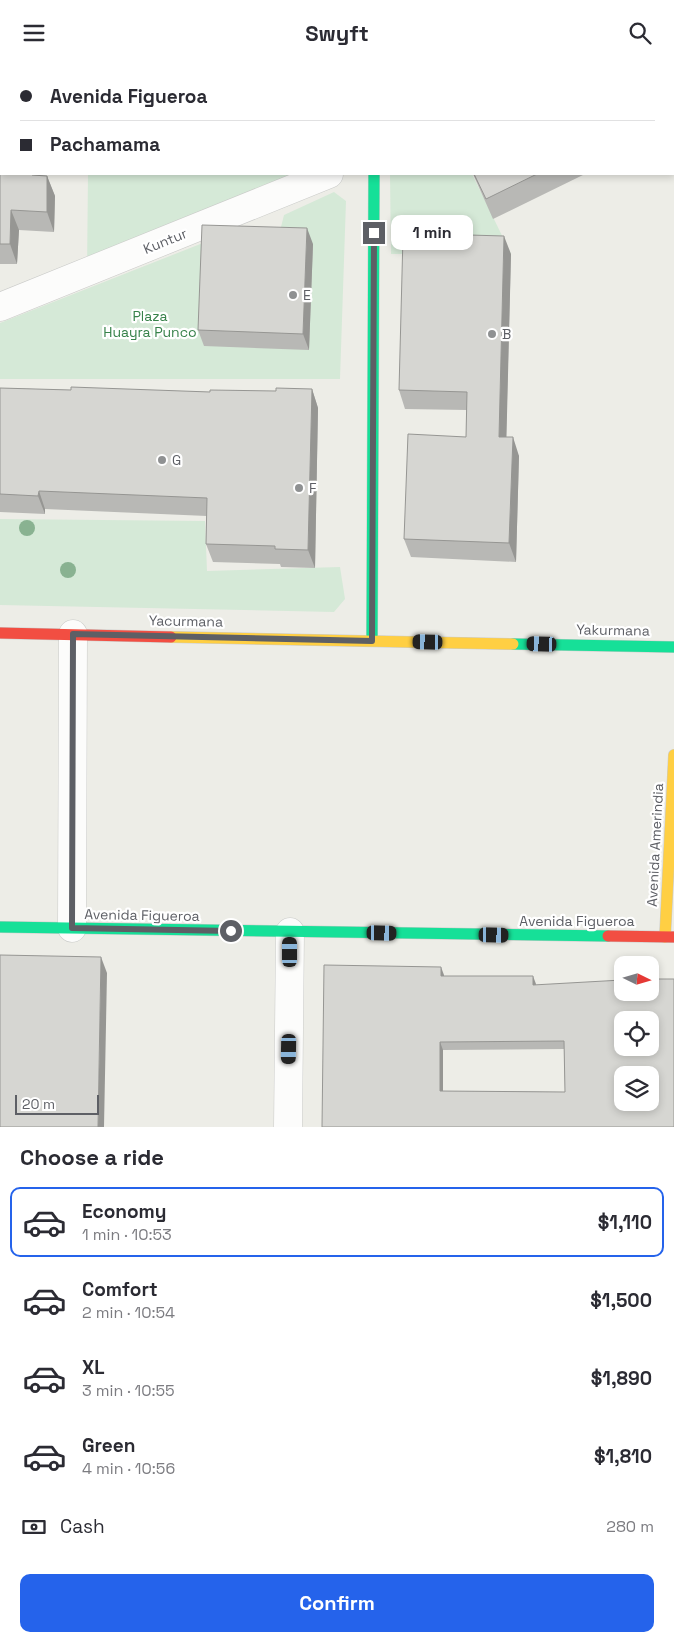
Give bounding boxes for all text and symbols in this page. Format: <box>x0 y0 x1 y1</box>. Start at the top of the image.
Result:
icon: menu <box>20 19 48 47</box>
text: Swyft <box>305 19 369 47</box>
icon: search <box>626 19 654 47</box>
text: Avenida Figueroa <box>50 84 207 109</box>
text: Pachamama <box>50 132 160 157</box>
callout: 1 min <box>392 215 474 251</box>
route end <box>363 222 385 244</box>
text: 1 min <box>412 222 452 243</box>
street label: Kuntur <box>140 224 190 258</box>
place label: E <box>303 286 311 304</box>
marker: E <box>287 289 299 301</box>
park label: Plaza Huayra Punco <box>103 307 197 341</box>
place label: B <box>502 325 511 343</box>
marker: B <box>486 328 498 340</box>
place label: G <box>172 451 181 469</box>
marker: G <box>156 454 168 466</box>
place label: F <box>309 479 317 497</box>
marker: F <box>293 482 305 494</box>
street label: Yacurmana <box>149 611 223 631</box>
street label: Yakurmana <box>576 620 650 640</box>
car <box>412 634 443 650</box>
car <box>526 636 557 652</box>
street label: Avenida Amerindia <box>643 783 667 907</box>
street label: Avenida Figueroa <box>84 905 200 925</box>
street label: Avenida Figueroa <box>519 912 635 930</box>
route start <box>220 920 242 942</box>
car <box>366 925 397 941</box>
car <box>478 927 509 943</box>
car <box>282 937 297 967</box>
north arrow <box>614 956 659 1001</box>
map controls <box>614 956 659 1111</box>
button: locate <box>614 1011 659 1056</box>
car <box>281 1034 296 1064</box>
button: layers <box>614 1066 659 1111</box>
scale bar <box>15 1092 99 1115</box>
text: 20 m <box>22 1095 55 1113</box>
text: Choose a ride <box>20 1143 164 1171</box>
text: Economy <box>82 1199 166 1224</box>
icon: car <box>22 1200 67 1245</box>
text: $1,110 <box>598 1210 652 1235</box>
text: 1 min · 10:53 <box>82 1224 172 1245</box>
text: Comfort <box>82 1277 158 1302</box>
icon: car <box>22 1278 67 1323</box>
text: $1,500 <box>590 1288 652 1313</box>
text: 2 min · 10:54 <box>82 1302 175 1323</box>
text: XL <box>82 1355 105 1380</box>
icon: car <box>22 1356 67 1401</box>
text: $1,890 <box>591 1366 652 1391</box>
text: 3 min · 10:55 <box>82 1380 175 1401</box>
text: Green <box>82 1433 135 1458</box>
icon: car <box>22 1434 67 1479</box>
text: $1,810 <box>594 1444 652 1469</box>
text: 4 min · 10:56 <box>82 1458 175 1479</box>
icon: cash <box>20 1513 48 1541</box>
text: Cash <box>60 1514 105 1539</box>
text: 280 m <box>606 1516 654 1537</box>
button: Confirm <box>20 1574 654 1632</box>

